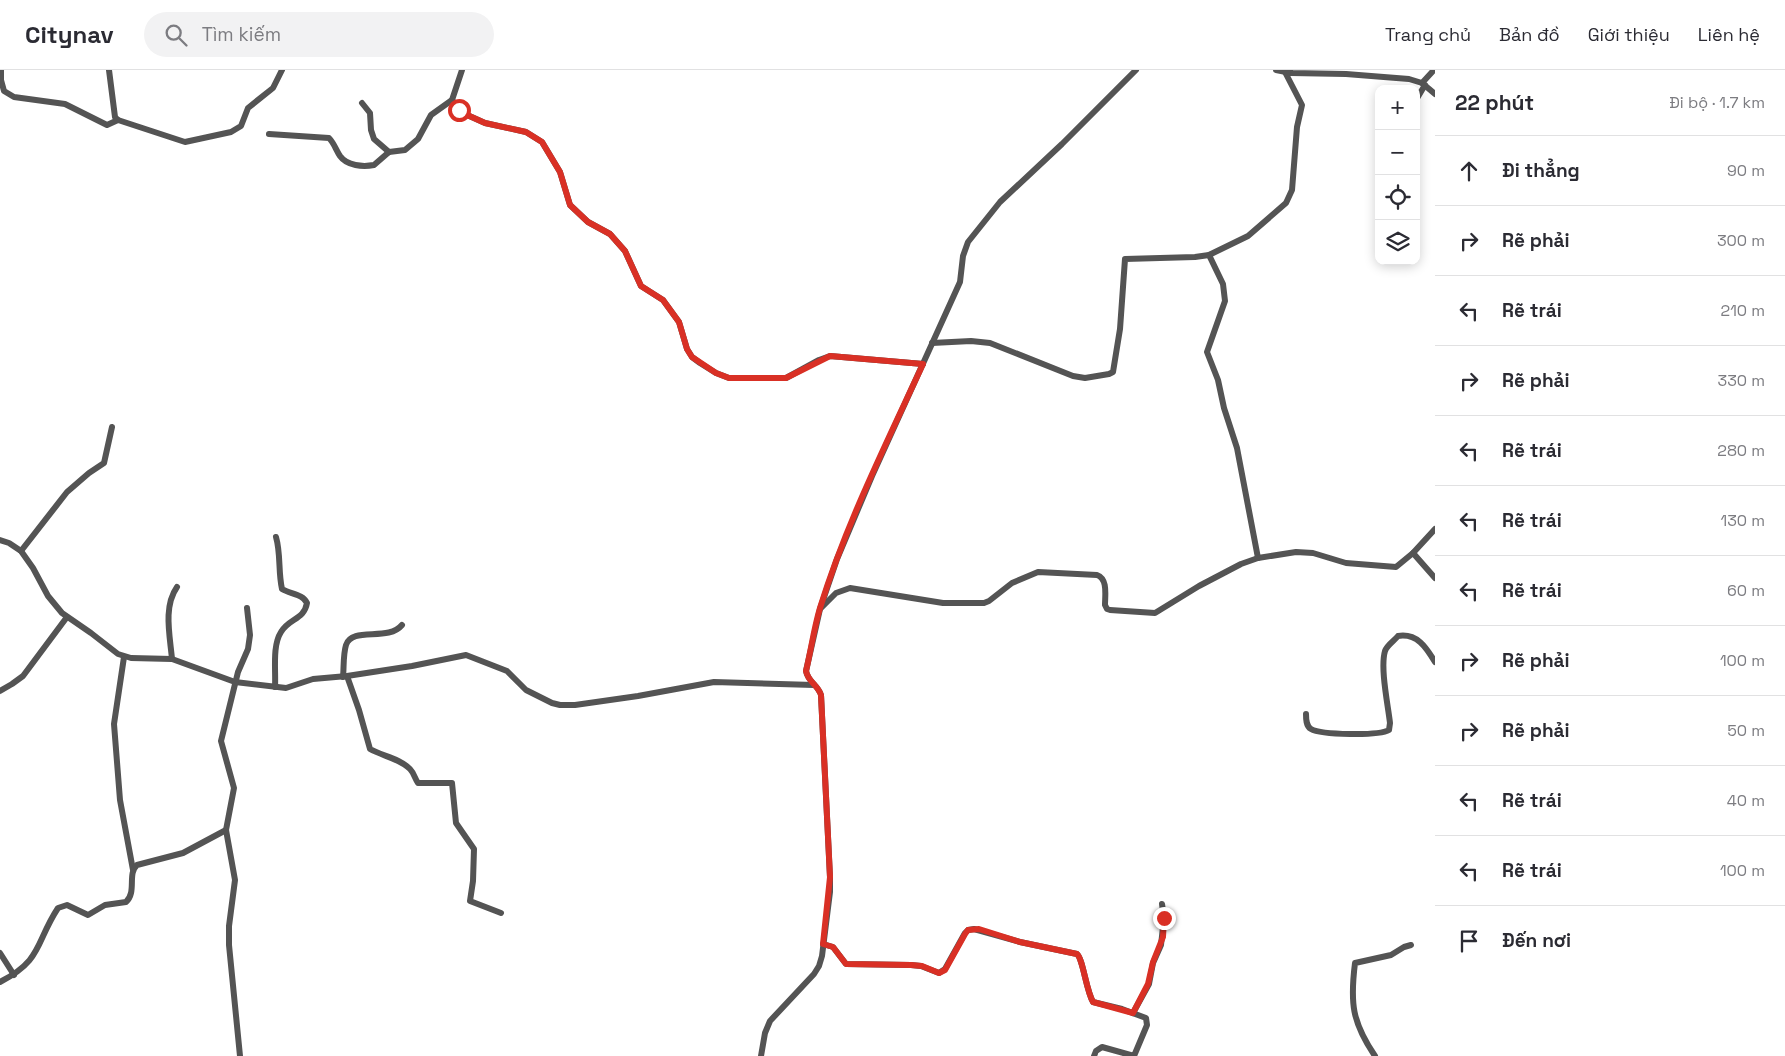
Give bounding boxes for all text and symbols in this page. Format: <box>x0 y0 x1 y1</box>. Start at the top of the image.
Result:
search box <box>144 12 494 57</box>
text: Citynav <box>25 19 114 50</box>
icon: search <box>162 21 190 49</box>
text: Tìm kiếm <box>202 22 281 47</box>
text: Trang chủ <box>1385 23 1471 46</box>
text: Bản đồ <box>1499 23 1560 46</box>
text: Giới thiệu <box>1588 23 1670 46</box>
text: Liên hệ <box>1698 23 1760 46</box>
map controls <box>1375 85 1420 265</box>
button: + <box>1375 85 1420 130</box>
text: 22 phút <box>1455 89 1534 116</box>
text: Đi bộ · 1.7 km <box>1669 92 1765 113</box>
route start <box>448 99 471 122</box>
button: − <box>1375 130 1420 175</box>
icon: ahead <box>1455 157 1483 185</box>
text: Đi thẳng <box>1502 158 1580 183</box>
text: 90 m <box>1727 160 1765 181</box>
button: locate <box>1375 175 1420 220</box>
button: layers <box>1375 220 1420 265</box>
icon: right <box>1455 227 1483 255</box>
text: Rẽ phải <box>1502 228 1570 253</box>
text: 300 m <box>1717 230 1765 251</box>
icon: left <box>1455 297 1483 325</box>
text: Rẽ trái <box>1502 298 1562 323</box>
text: 210 m <box>1721 300 1765 321</box>
icon: right <box>1455 367 1483 395</box>
text: Rẽ phải <box>1502 368 1570 393</box>
text: 330 m <box>1718 370 1765 391</box>
icon: left <box>1455 437 1483 465</box>
text: Rẽ trái <box>1502 438 1562 463</box>
text: 280 m <box>1717 440 1765 461</box>
icon: left <box>1455 507 1483 535</box>
text: Rẽ trái <box>1502 508 1562 533</box>
text: 130 m <box>1721 510 1765 531</box>
icon: left <box>1455 577 1483 605</box>
text: Rẽ trái <box>1502 578 1562 603</box>
text: 60 m <box>1727 580 1765 601</box>
icon: right <box>1455 647 1483 675</box>
text: Rẽ phải <box>1502 648 1570 673</box>
text: 100 m <box>1720 650 1765 671</box>
icon: right <box>1455 717 1483 745</box>
text: Rẽ phải <box>1502 718 1570 743</box>
text: 50 m <box>1727 720 1765 741</box>
icon: left <box>1455 787 1483 815</box>
text: Rẽ trái <box>1502 788 1562 813</box>
text: 40 m <box>1727 790 1765 811</box>
icon: left <box>1455 857 1483 885</box>
text: Rẽ trái <box>1502 858 1562 883</box>
text: 100 m <box>1720 860 1765 881</box>
route end <box>1153 907 1176 930</box>
icon: arrive <box>1455 927 1483 955</box>
text: Đến nơi <box>1502 928 1571 953</box>

